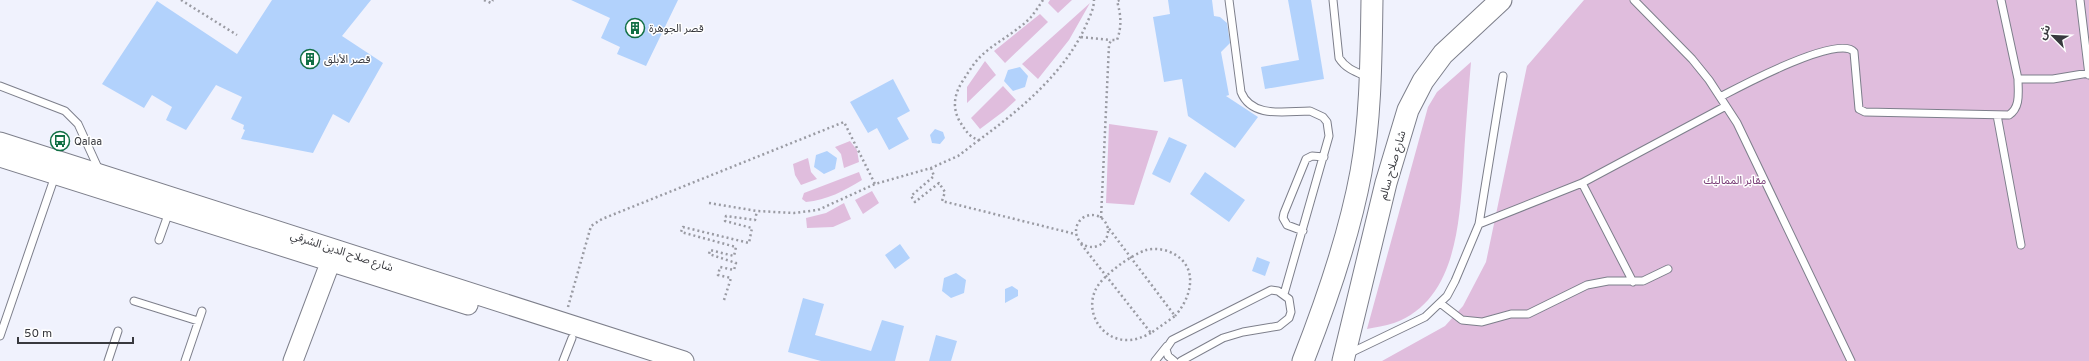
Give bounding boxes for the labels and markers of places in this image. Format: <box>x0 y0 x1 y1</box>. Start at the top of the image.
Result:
building icon: قصر الجوهرة <box>624 17 646 39</box>
place label: قصر الجوهرة <box>649 22 704 36</box>
building icon: قصر الأبلق <box>299 48 321 70</box>
place label: قصر الأبلق <box>324 53 371 67</box>
bus stop icon: Qalaa <box>49 130 71 152</box>
place label: Qalaa <box>74 135 102 149</box>

